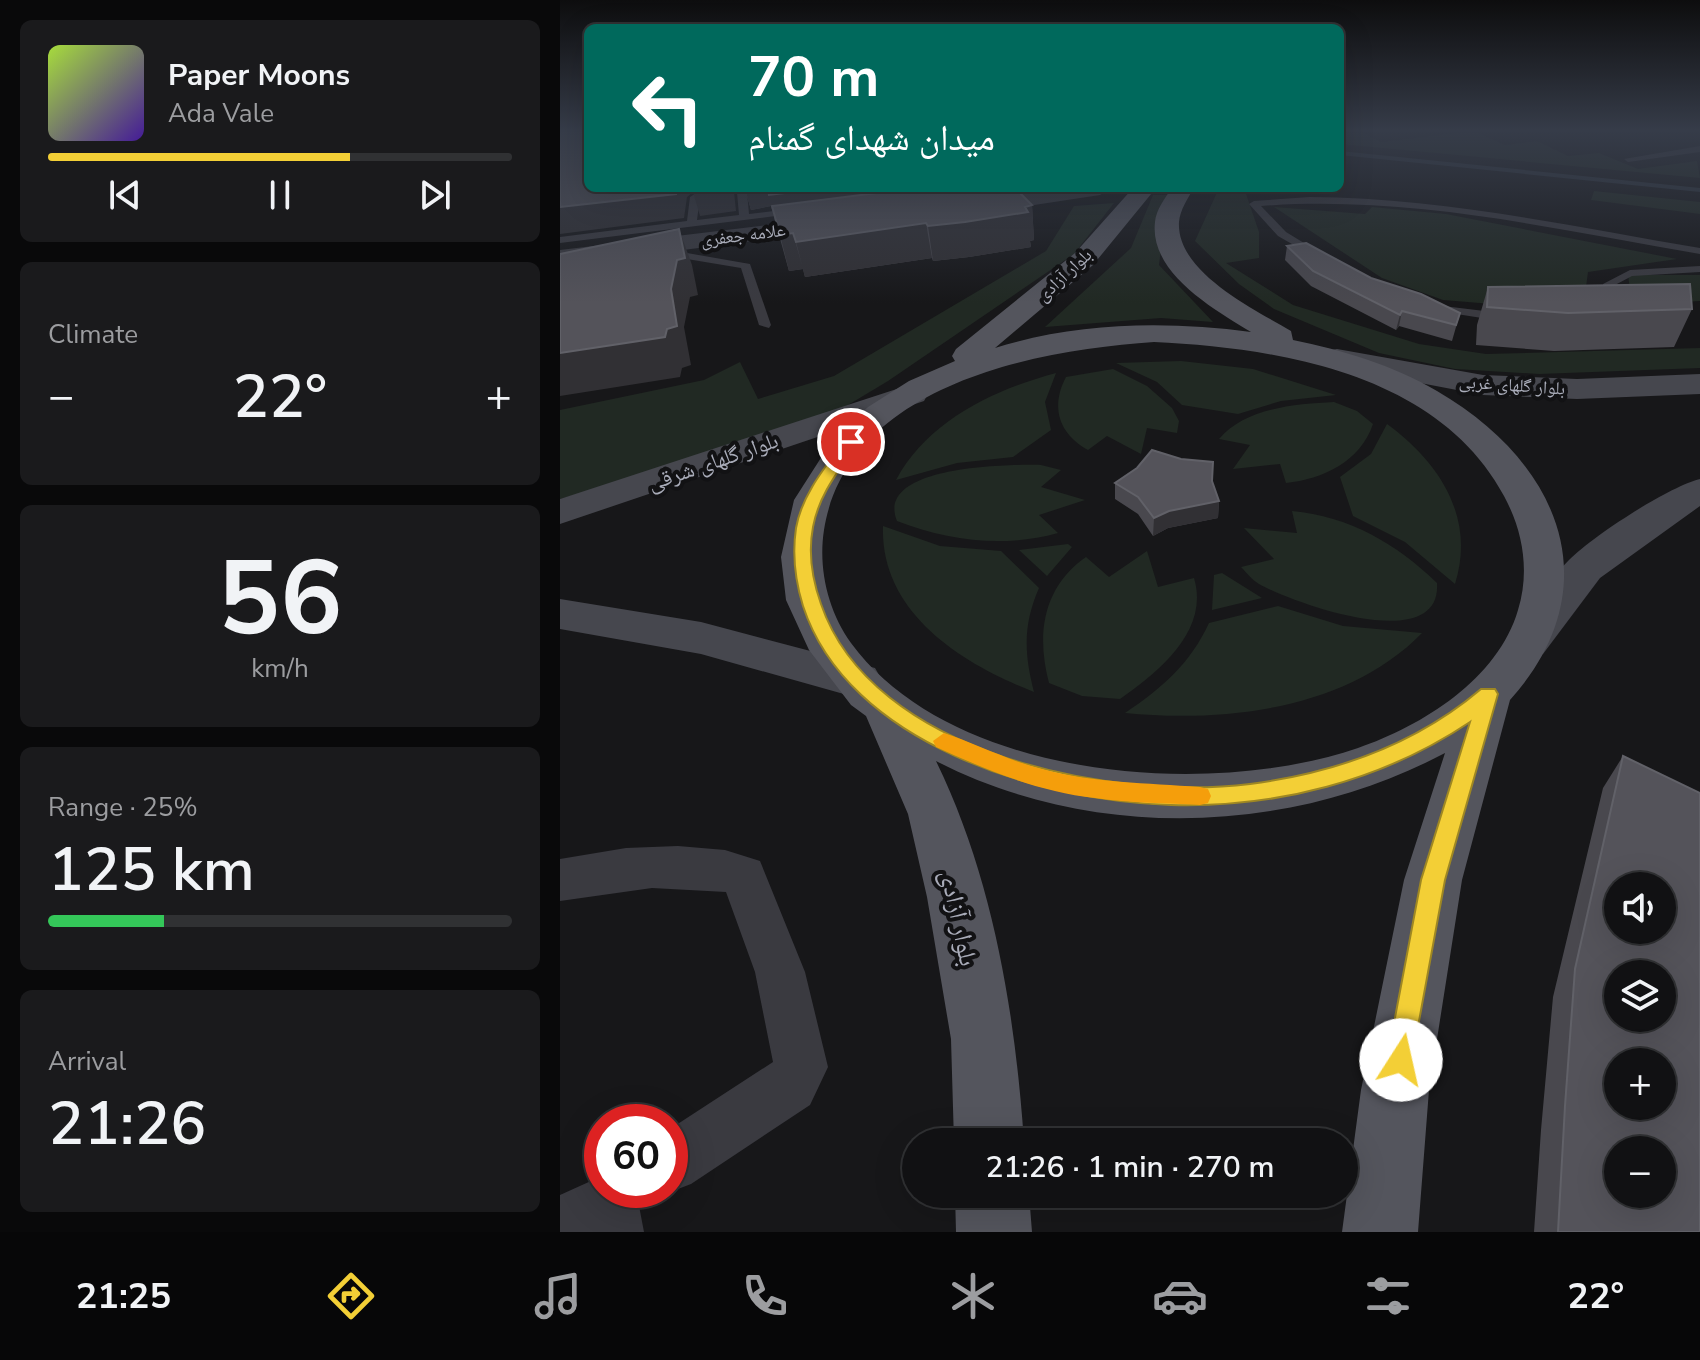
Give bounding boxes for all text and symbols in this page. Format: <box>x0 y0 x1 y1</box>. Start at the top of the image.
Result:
text: 70 m <box>748 39 879 116</box>
text: Paper Moons <box>168 55 350 96</box>
icon: left <box>616 56 720 160</box>
text: Ada Vale <box>168 96 274 131</box>
text: میدان شهدای گمنام <box>748 114 995 163</box>
icon: previous <box>103 173 147 217</box>
icon: pause <box>258 173 302 217</box>
icon: next <box>413 173 457 217</box>
street label: علامه جعفری <box>699 218 787 252</box>
street label: بلوار آزادی <box>1031 243 1097 307</box>
text: Climate <box>48 317 138 352</box>
text: 22° <box>233 356 327 438</box>
text: − <box>48 367 74 427</box>
text: + <box>486 367 512 427</box>
street label: بلوار گلهای غربی <box>1458 369 1566 401</box>
pin <box>817 408 885 476</box>
icon: arrive <box>829 420 873 464</box>
street label: بلوار گلهای شرقی <box>644 426 782 498</box>
text: 56 <box>218 528 342 670</box>
text: km/h <box>251 651 309 686</box>
text: Range · 25% <box>48 790 198 825</box>
text: 125 km <box>48 829 255 911</box>
street label: بلوار آزادی <box>932 867 986 969</box>
map controls <box>1604 872 1676 1208</box>
button: sound <box>1604 872 1676 944</box>
button: layers <box>1604 960 1676 1032</box>
position arrow <box>1359 1018 1443 1102</box>
text: Arrival <box>48 1044 126 1079</box>
button: + <box>1604 1048 1676 1120</box>
text: 21:26 <box>48 1083 206 1165</box>
speed limit sign: 60 <box>584 1104 688 1208</box>
button: − <box>1604 1136 1676 1208</box>
text: 21:26 · 1 min · 270 m <box>985 1147 1275 1188</box>
icon: directions <box>323 1268 379 1324</box>
icon: music <box>530 1268 586 1324</box>
icon: phone <box>737 1268 793 1324</box>
icon: climate <box>945 1268 1001 1324</box>
icon: car <box>1152 1268 1208 1324</box>
icon: filters <box>1360 1268 1416 1324</box>
text: 21:25 <box>76 1272 171 1321</box>
text: 22° <box>1567 1272 1624 1321</box>

